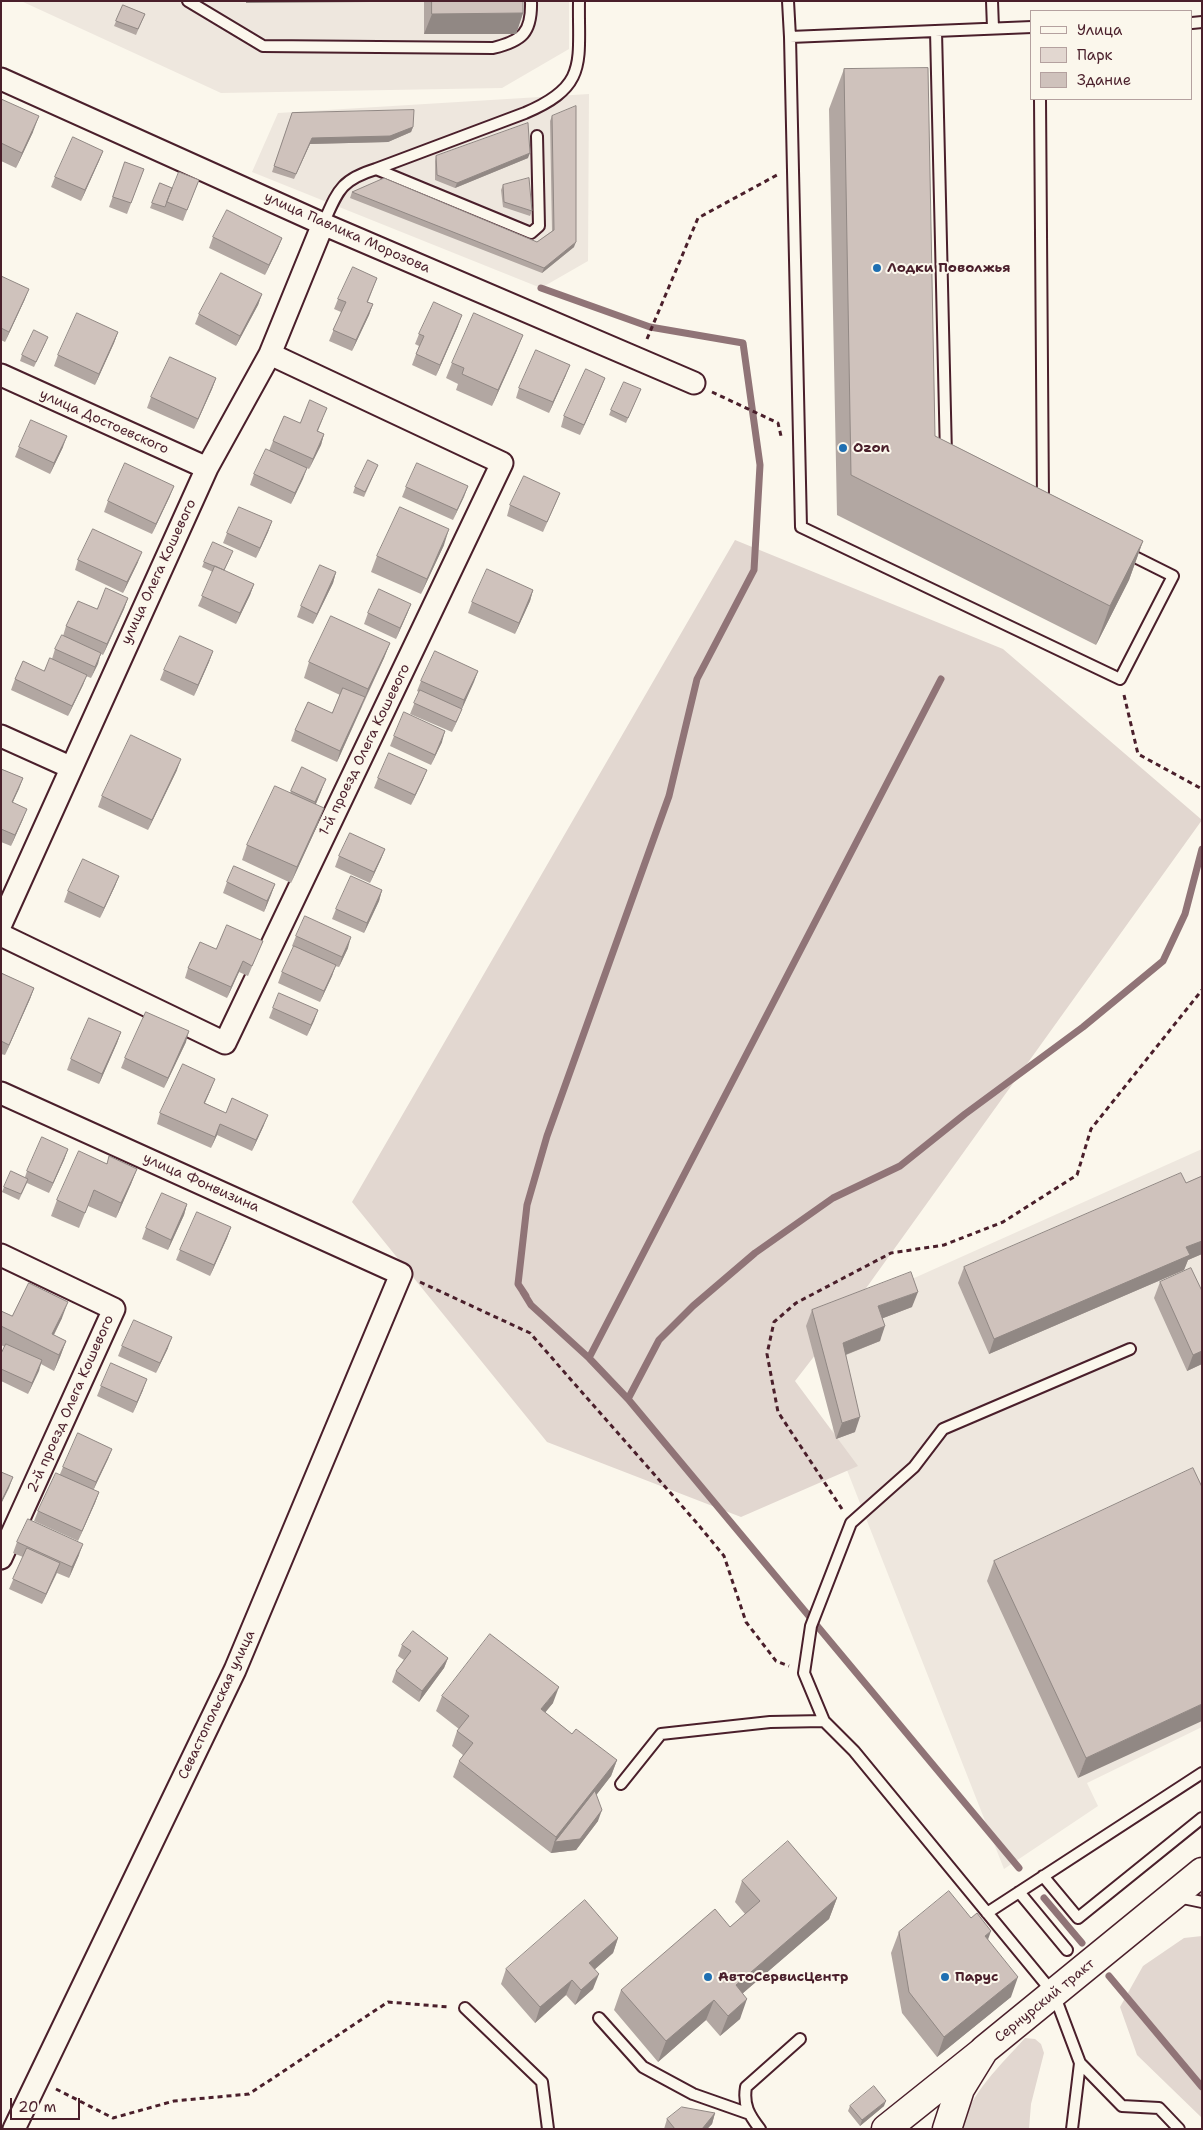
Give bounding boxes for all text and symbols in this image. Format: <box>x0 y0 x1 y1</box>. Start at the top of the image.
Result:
legend <box>1030 10 1193 100</box>
text: Улица <box>1077 20 1122 40</box>
text: Парк <box>1077 45 1113 65</box>
text: Здание <box>1077 70 1131 90</box>
street label: улица Павлика Морозова <box>261 189 433 277</box>
place label: Лодки Поволжья <box>887 260 1011 276</box>
marker: Лодки Поволжья <box>871 262 883 274</box>
street label: улица Достоевского <box>37 386 171 458</box>
place label: Ozon <box>853 440 890 456</box>
marker: Ozon <box>837 442 849 454</box>
street label: улица Олега Кошевого <box>118 497 200 647</box>
street label: 1-й проезд Олега Кошевого <box>316 661 414 839</box>
street label: улица Фонвизина <box>140 1150 262 1216</box>
street label: 2-й проезд Олега Кошевого <box>24 1313 118 1495</box>
street label: Севастопольская улица <box>175 1628 259 1782</box>
street label: Сернурский тракт <box>992 1956 1098 2046</box>
place label: АвтоСервисЦентр <box>718 1969 848 1985</box>
place label: Парус <box>955 1969 999 1985</box>
marker: АвтоСервисЦентр <box>702 1971 714 1983</box>
marker: Парус <box>939 1971 951 1983</box>
scale bar <box>12 2088 82 2120</box>
text: 20 m <box>18 2097 57 2117</box>

